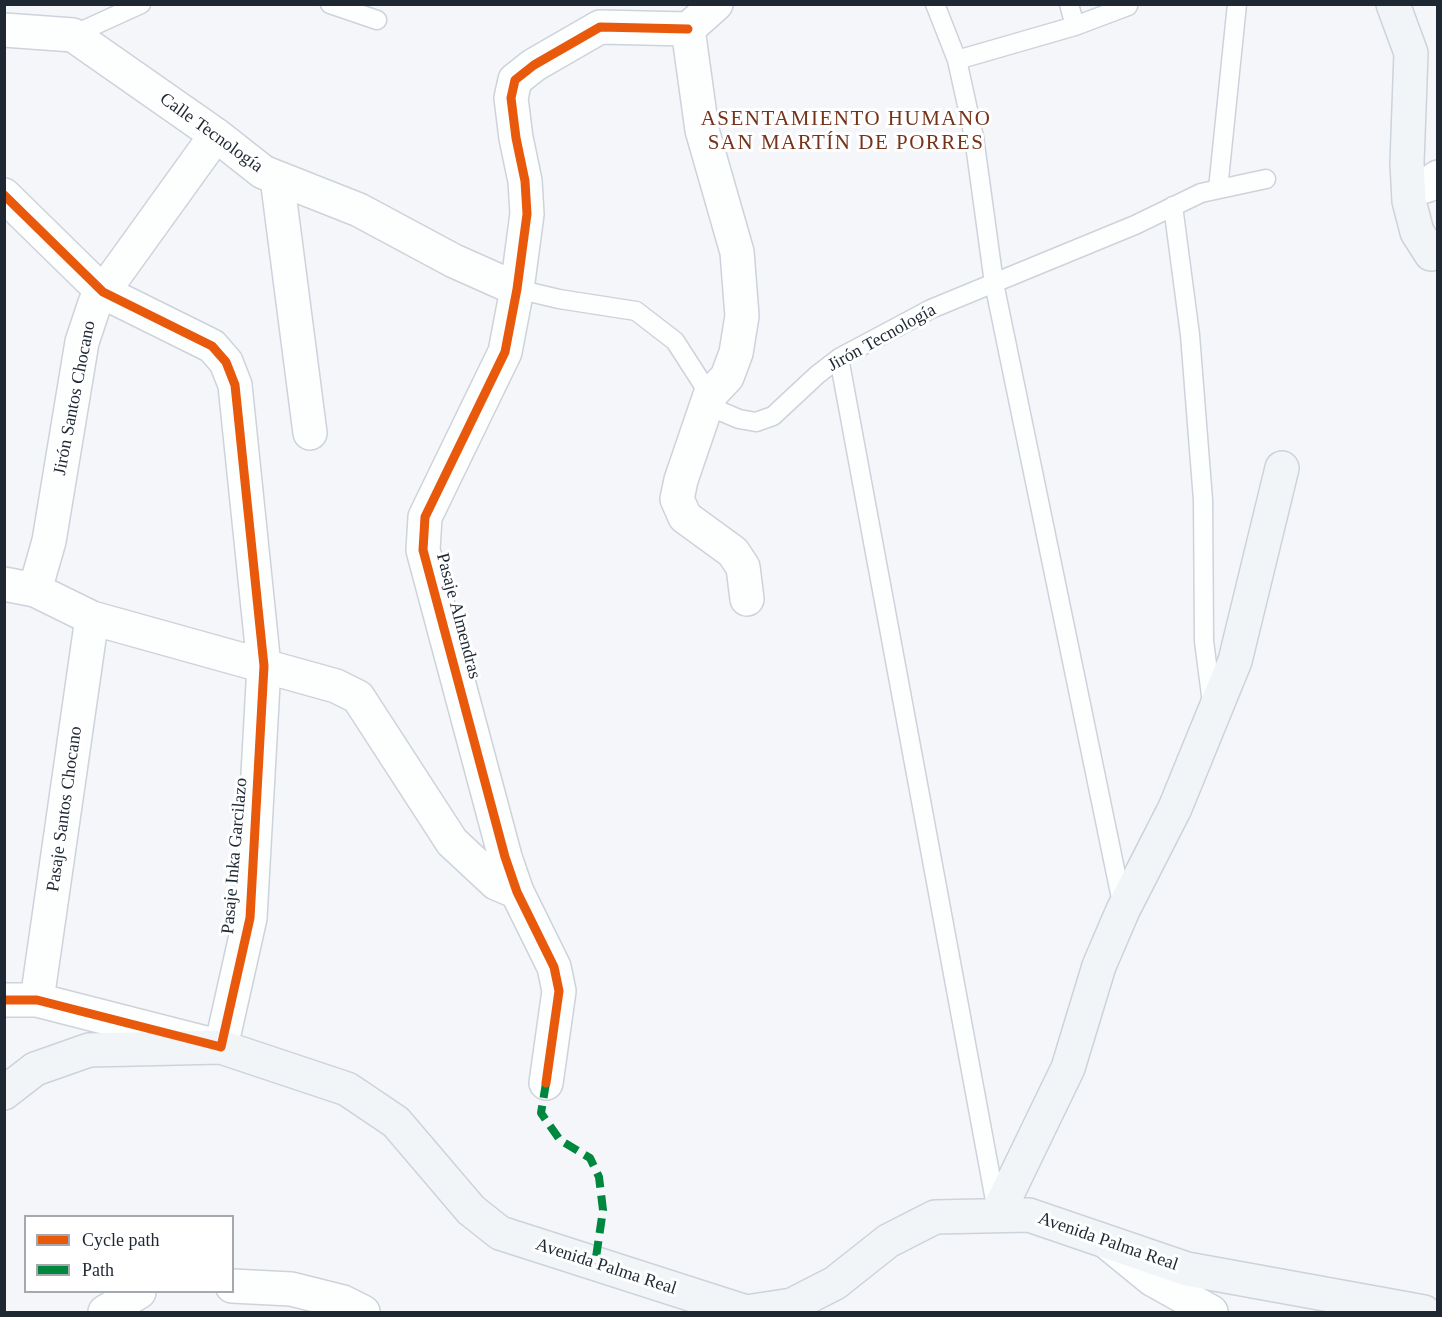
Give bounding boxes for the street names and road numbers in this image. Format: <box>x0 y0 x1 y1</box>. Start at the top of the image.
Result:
street label: Calle Tecnología <box>155 88 267 178</box>
street label: Jirón Tecnología <box>824 299 940 377</box>
street label: Jirón Santos Chocano <box>49 319 101 477</box>
street label: Pasaje Almendras <box>431 551 485 681</box>
street label: Pasaje Santos Chocano <box>43 725 87 893</box>
street label: Pasaje Inka Garcilazo <box>217 777 253 935</box>
street label: Avenida Palma Real <box>1035 1208 1181 1276</box>
street label: Avenida Palma Real <box>533 1234 679 1300</box>

